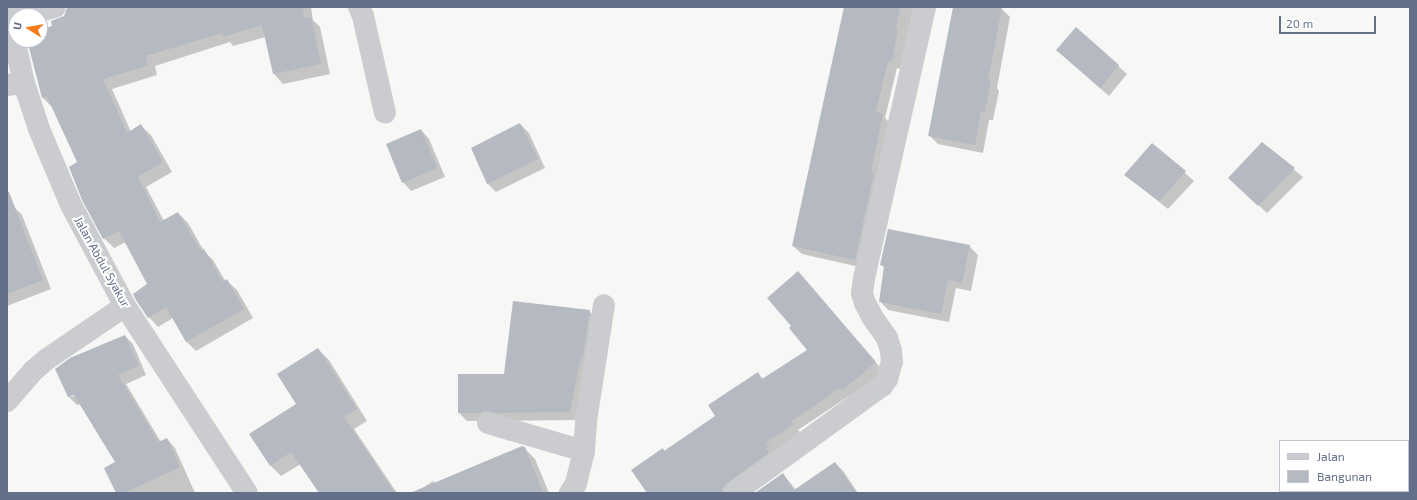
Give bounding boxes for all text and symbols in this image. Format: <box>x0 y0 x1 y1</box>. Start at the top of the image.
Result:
north arrow <box>8 8 48 48</box>
scale bar <box>1281 8 1378 34</box>
text: 20 m <box>1286 16 1313 30</box>
text: U <box>10 21 24 31</box>
street label: Jalan Abdul Syakur <box>71 214 133 310</box>
legend <box>1279 440 1409 492</box>
text: Jalan <box>1317 449 1345 463</box>
text: Bangunan <box>1317 469 1372 483</box>

